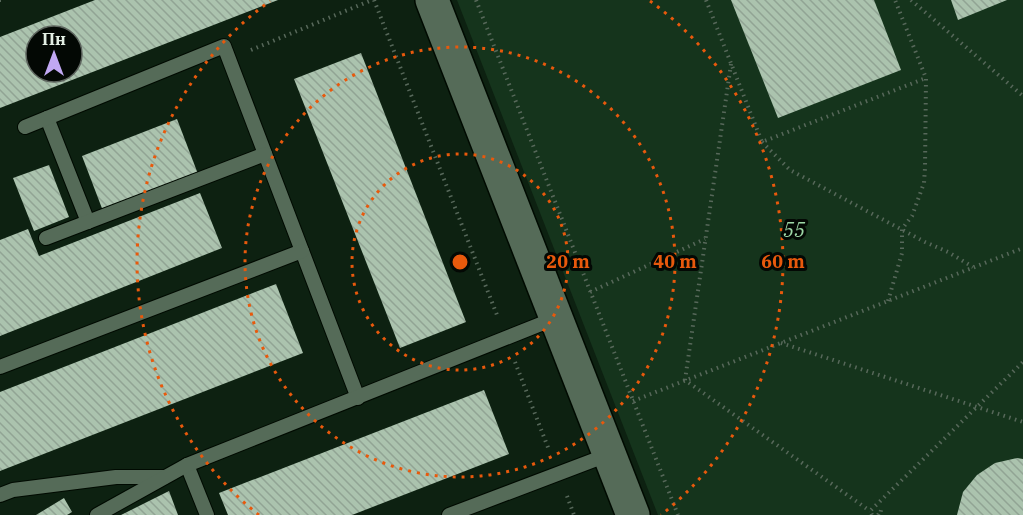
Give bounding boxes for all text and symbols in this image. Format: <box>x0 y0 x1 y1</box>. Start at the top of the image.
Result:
north arrow <box>24 24 84 84</box>
text: Пн <box>42 29 66 49</box>
park label: 55 <box>783 216 806 243</box>
text: 20 m <box>546 250 590 273</box>
text: 40 m <box>653 250 697 273</box>
text: 60 m <box>761 250 805 273</box>
centre of rings <box>450 252 470 272</box>

